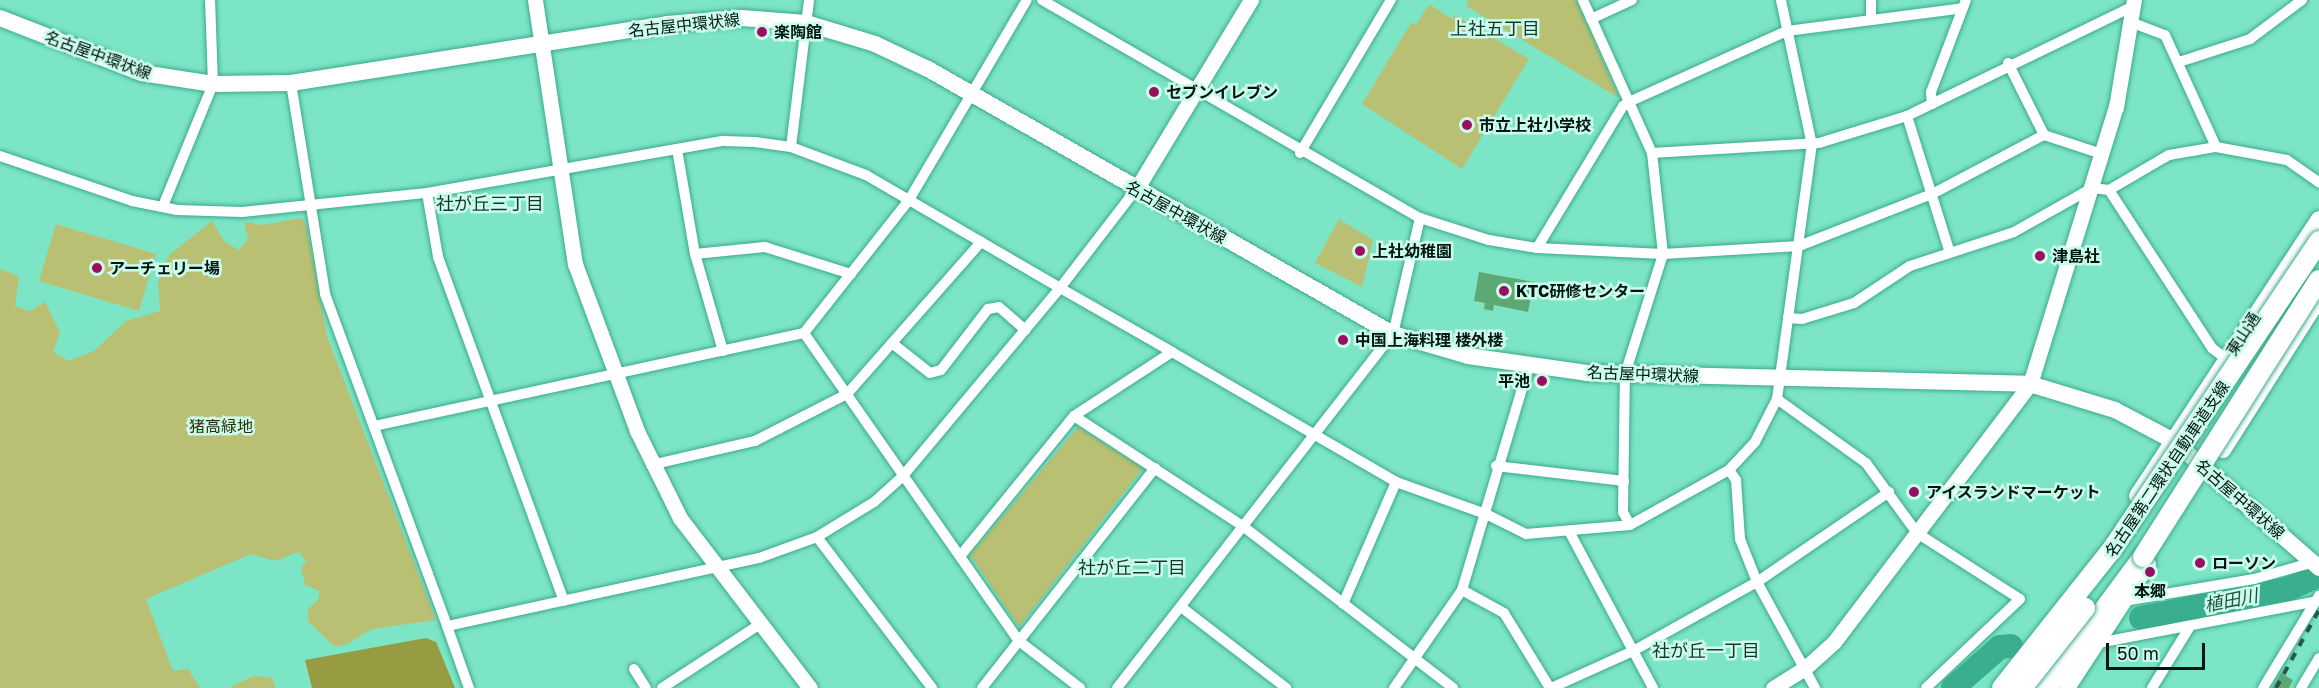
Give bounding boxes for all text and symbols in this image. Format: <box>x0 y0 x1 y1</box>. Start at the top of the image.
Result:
street label: 名古屋中環状線 <box>627 10 741 40</box>
district label: 上社五丁目 <box>1450 17 1540 39</box>
place label: 楽陶館 <box>774 22 822 42</box>
marker: 楽陶館 <box>755 25 769 39</box>
street label: 名古屋中環状線 <box>42 27 154 83</box>
place label: セブンイレブン <box>1166 82 1278 102</box>
marker: セブンイレブン <box>1147 85 1161 99</box>
place label: 市立上社小学校 <box>1479 115 1591 135</box>
marker: 市立上社小学校 <box>1460 118 1474 132</box>
street label: 名古屋中環状線 <box>1122 176 1230 248</box>
district label: 社が丘三丁目 <box>436 192 544 214</box>
place label: 上社幼稚園 <box>1372 241 1452 261</box>
marker: 上社幼稚園 <box>1353 244 1367 258</box>
place label: 津島社 <box>2052 246 2100 266</box>
marker: 津島社 <box>2033 249 2047 263</box>
place label: アーチェリー場 <box>109 258 220 278</box>
marker: アーチェリー場 <box>90 261 104 275</box>
place label: KTC研修センター <box>1516 281 1645 301</box>
marker: KTC研修センター <box>1497 284 1511 298</box>
street label: 東山通 <box>2222 309 2264 359</box>
place label: 中国上海料理 楼外楼 <box>1355 330 1503 350</box>
marker: 中国上海料理 楼外楼 <box>1336 333 1350 347</box>
street label: 名古屋中環状線 <box>1587 362 1699 386</box>
place label: 平池 <box>1498 371 1530 391</box>
marker: 平池 <box>1535 374 1549 388</box>
street label: 名古屋第二環状自動車道支線 <box>2101 377 2233 561</box>
park label: 猪高緑地 <box>189 416 253 436</box>
street label: 名古屋中環状線 <box>2191 455 2289 543</box>
place label: アイスランドマーケット <box>1926 482 2102 502</box>
marker: アイスランドマーケット <box>1907 485 1921 499</box>
place label: ローソン <box>2212 553 2276 573</box>
district label: 社が丘二丁目 <box>1078 556 1186 578</box>
marker: ローソン <box>2193 556 2207 570</box>
marker: 本郷 <box>2143 565 2157 579</box>
place label: 本郷 <box>2134 581 2166 601</box>
water label: 植田川 <box>2202 584 2260 616</box>
scale bar <box>2109 631 2208 669</box>
district label: 社が丘一丁目 <box>1652 639 1760 661</box>
text: 50 m <box>2117 642 2159 664</box>

